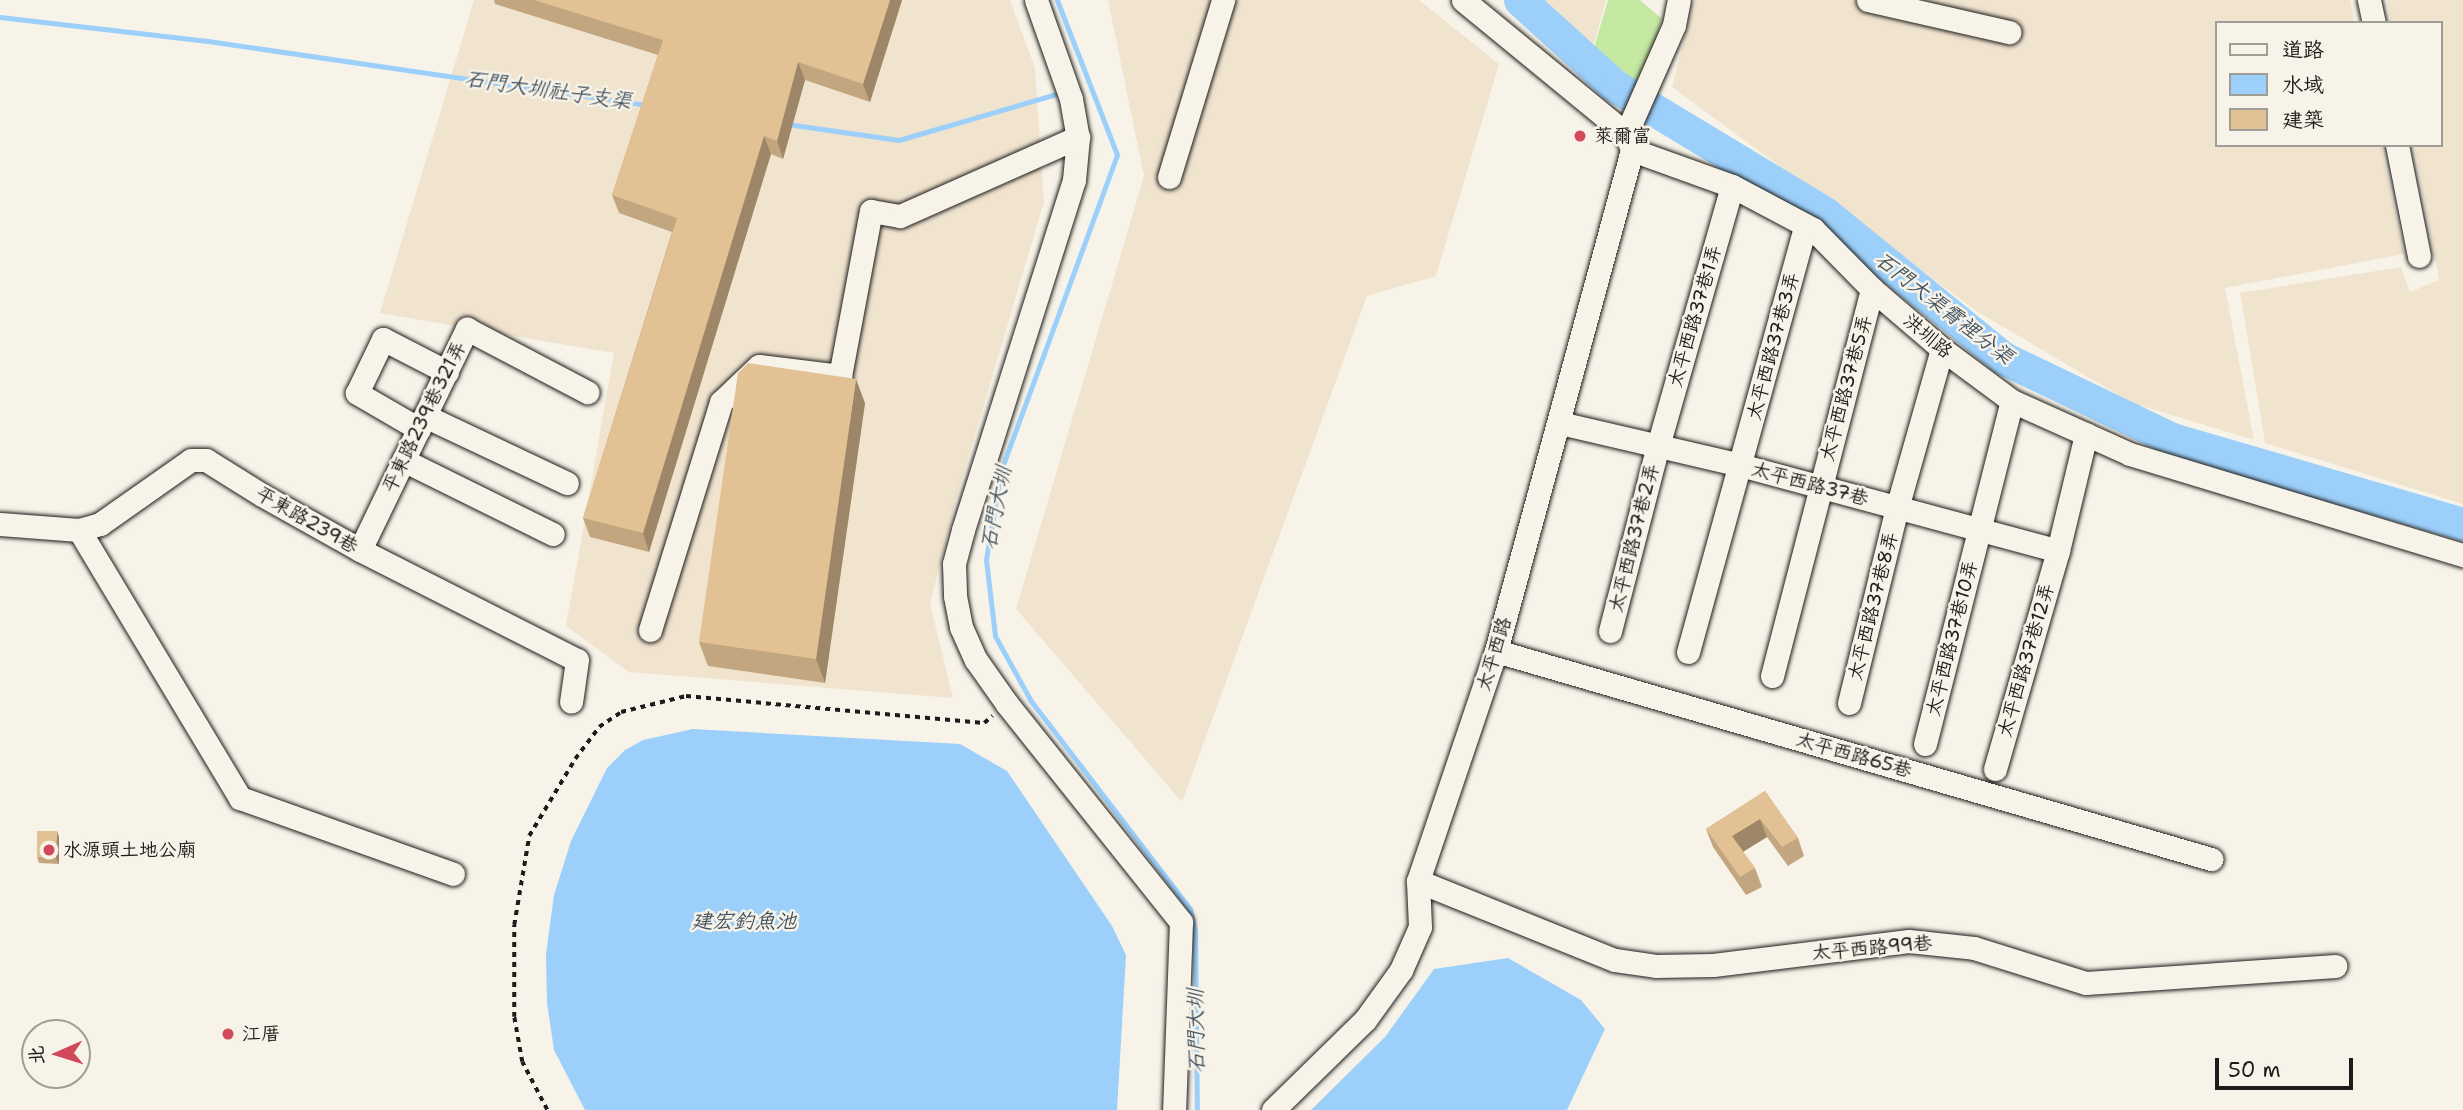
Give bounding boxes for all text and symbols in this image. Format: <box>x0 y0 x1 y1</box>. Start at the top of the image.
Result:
legend <box>2214 21 2442 147</box>
text: 道路 <box>2282 36 2324 64</box>
water label: 石門大圳社子支渠 <box>463 66 633 114</box>
text: 水域 <box>2282 71 2324 99</box>
text: 建築 <box>2282 106 2324 134</box>
place label: 萊爾富 <box>1594 125 1651 147</box>
marker: 萊爾富 <box>1572 128 1588 144</box>
street label: 太平西路37巷1弄 <box>1664 242 1726 390</box>
water label: 石門大渠霄裡分渠 <box>1870 246 2018 370</box>
street label: 太平西路37巷3弄 <box>1742 270 1804 422</box>
street label: 洪圳路 <box>1899 309 1957 363</box>
street label: 太平西路37巷5弄 <box>1815 312 1877 464</box>
street label: 平東路239巷321弄 <box>378 338 470 496</box>
street label: 太平西路37巷 <box>1749 457 1871 511</box>
street label: 太平西路37巷2弄 <box>1605 461 1663 615</box>
water label: 石門大圳 <box>976 464 1016 552</box>
street label: 平東路239巷 <box>252 482 362 558</box>
street label: 太平西路37巷8弄 <box>1844 529 1902 683</box>
street label: 太平西路37巷10弄 <box>1922 558 1982 718</box>
street label: 太平西路37巷12弄 <box>1993 580 2059 740</box>
street label: 太平西路 <box>1472 614 1516 694</box>
street label: 太平西路65巷 <box>1794 728 1914 782</box>
place label: 水源頭土地公廟 <box>63 839 196 861</box>
marker: 水源頭土地公廟 <box>41 842 57 858</box>
water label: 建宏釣魚池 <box>692 908 796 934</box>
street label: 太平西路99巷 <box>1811 931 1933 965</box>
water label: 石門大圳 <box>1183 989 1209 1073</box>
north arrow <box>21 1019 91 1089</box>
place label: 江厝 <box>242 1023 280 1045</box>
marker: 江厝 <box>220 1026 236 1042</box>
scale bar <box>2218 1044 2356 1088</box>
text: 北 <box>24 1045 50 1065</box>
text: 50 m <box>2228 1056 2281 1084</box>

